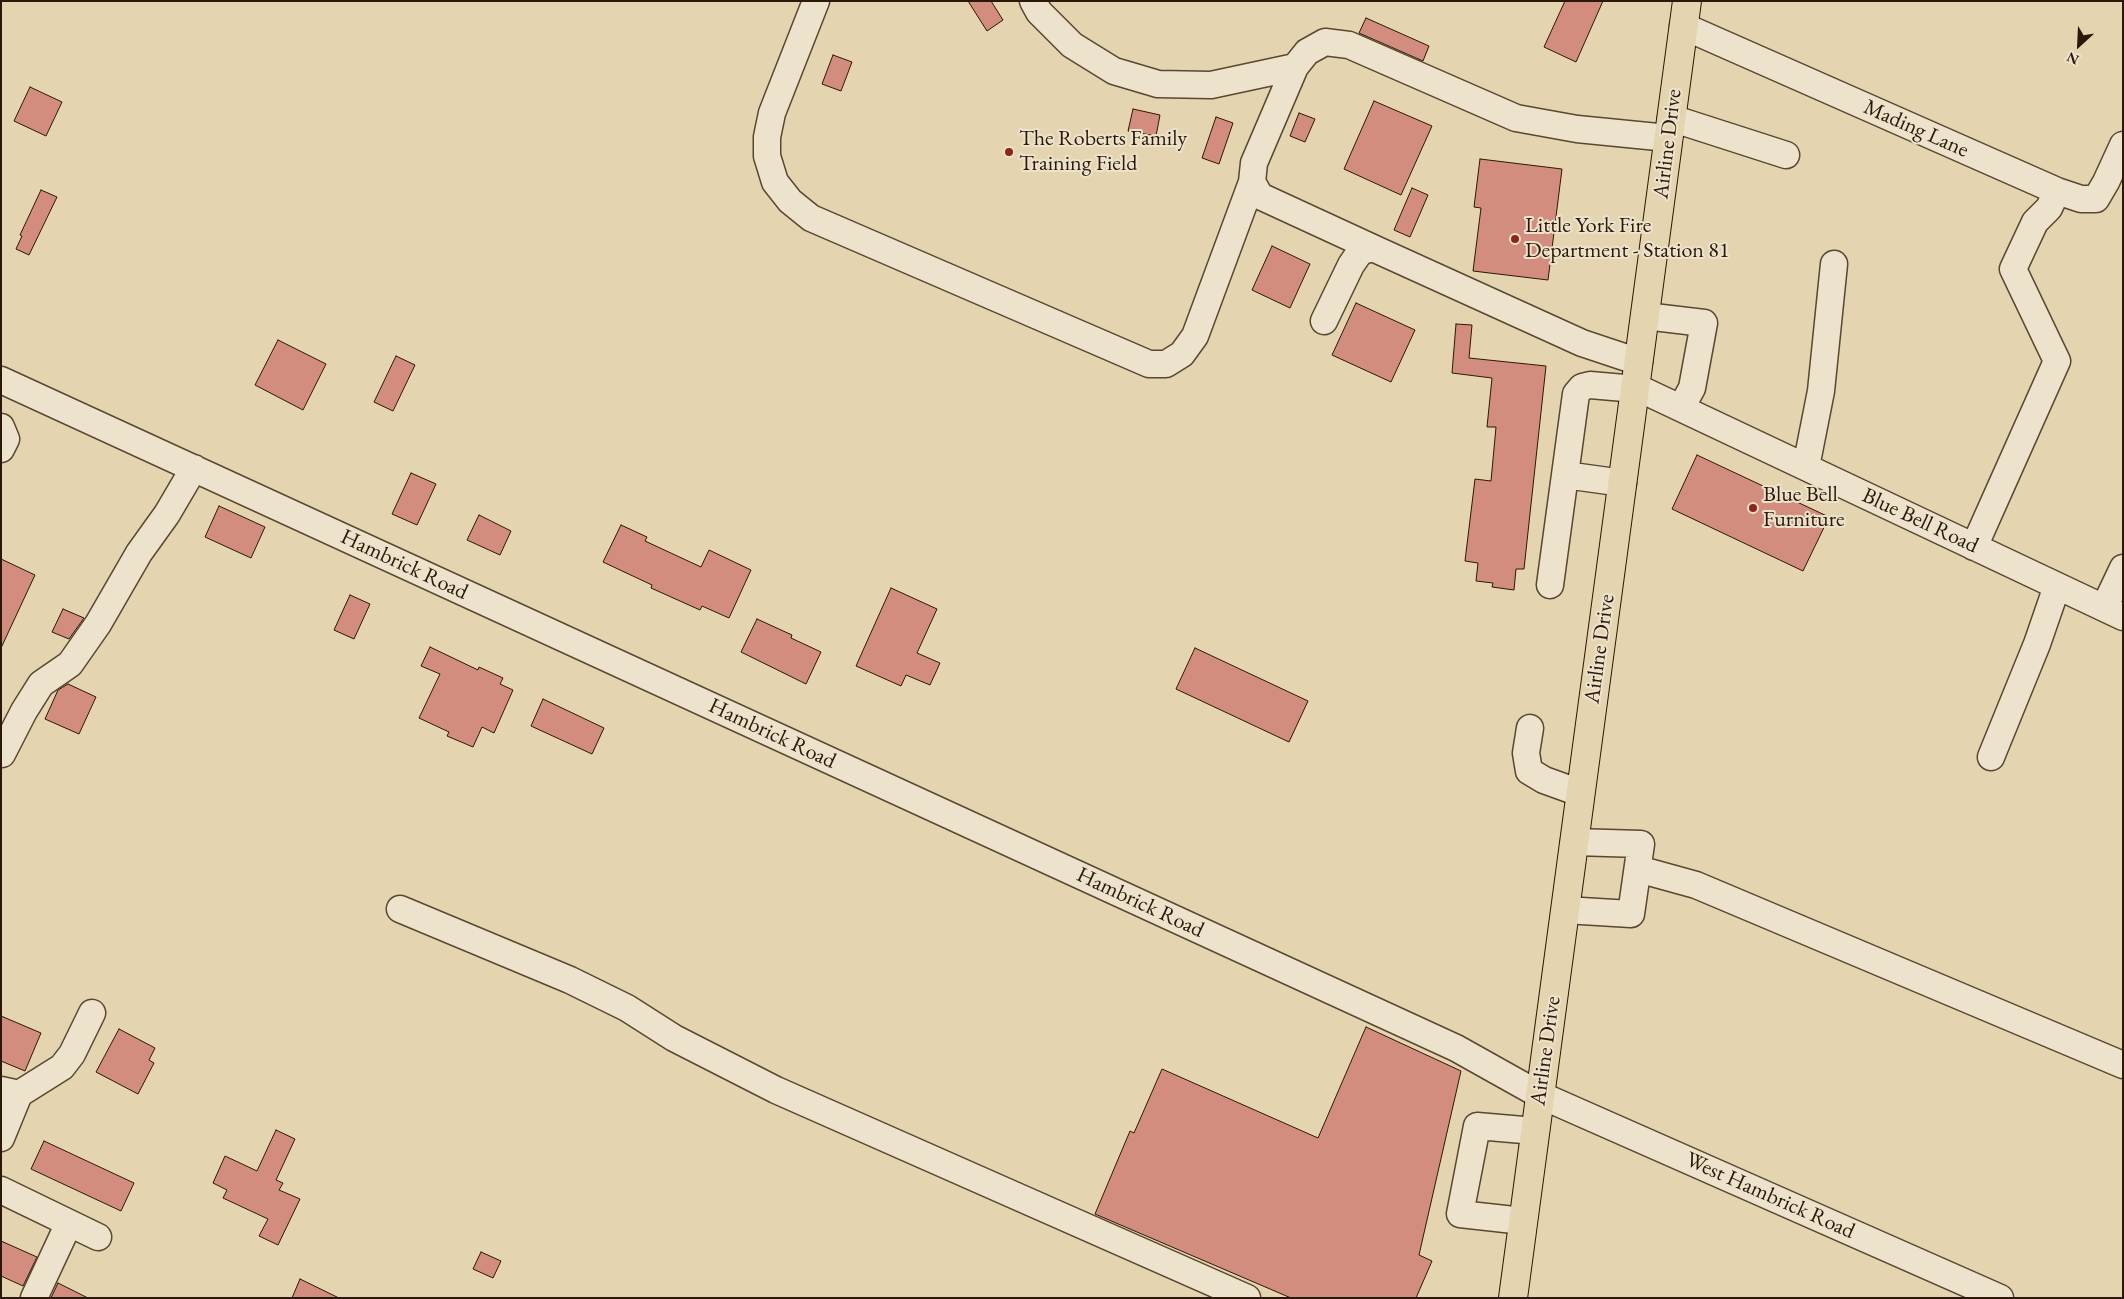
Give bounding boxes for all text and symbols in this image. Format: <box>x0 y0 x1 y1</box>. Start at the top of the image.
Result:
north arrow <box>2054 20 2104 70</box>
text: N <box>2064 48 2082 69</box>
street label: Airline Drive <box>1648 88 1688 200</box>
street label: Mading Lane <box>1859 94 1973 164</box>
place label: The Roberts Family Training Field <box>1019 126 1187 178</box>
marker: The Roberts Family Training Field <box>1003 146 1015 158</box>
place label: Little York Fire Department - Station 81 <box>1525 213 1729 264</box>
marker: Little York Fire Department - Station 81 <box>1509 233 1521 245</box>
place label: Blue Bell Furniture <box>1763 482 1845 534</box>
street label: Blue Bell Road <box>1858 483 1982 559</box>
marker: Blue Bell Furniture <box>1747 502 1759 514</box>
street label: Hambrick Road <box>336 524 472 606</box>
street label: Airline Drive <box>1579 593 1621 705</box>
street label: Hambrick Road <box>704 693 840 775</box>
street label: Hambrick Road <box>1072 862 1208 944</box>
street label: Airline Drive <box>1525 995 1567 1107</box>
street label: West Hambrick Road <box>1681 1147 1859 1245</box>

